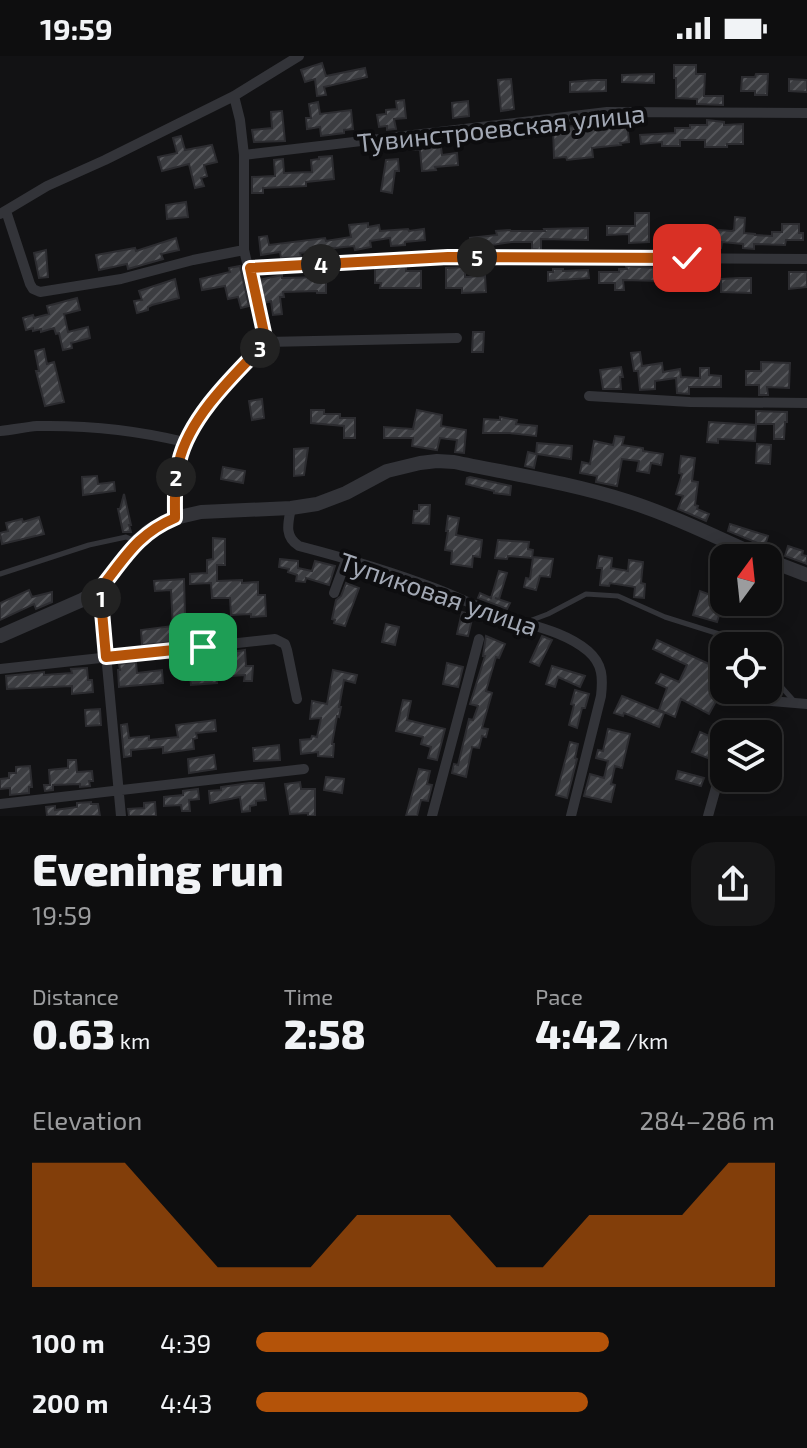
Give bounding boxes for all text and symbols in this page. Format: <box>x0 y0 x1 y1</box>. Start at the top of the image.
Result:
text: 19:59 <box>40 10 113 46</box>
street label: Тувинстроевская улица <box>355 96 647 159</box>
pin <box>653 224 721 292</box>
icon: check <box>665 236 709 280</box>
pin: 5 <box>457 237 497 277</box>
pin: 4 <box>301 244 341 284</box>
text: 5 <box>471 244 483 270</box>
text: 4 <box>314 251 328 277</box>
pin: 3 <box>240 328 280 368</box>
text: 3 <box>254 335 266 361</box>
pin: 2 <box>156 457 196 497</box>
text: 2 <box>170 464 182 490</box>
north arrow <box>710 544 782 616</box>
map controls <box>710 544 782 792</box>
street label: Тупиковая улица <box>336 545 542 642</box>
pin: 1 <box>81 578 121 618</box>
text: 1 <box>96 585 106 611</box>
pin <box>169 613 237 681</box>
icon: arrive <box>181 625 225 669</box>
button: locate <box>710 632 782 704</box>
button: layers <box>710 720 782 792</box>
text: Evening run <box>32 842 284 895</box>
button: share <box>691 842 775 926</box>
text: 19:59 <box>32 899 92 930</box>
text: Distance <box>32 983 119 1009</box>
text: Time <box>284 983 333 1009</box>
text: Pace <box>535 983 583 1009</box>
text: 0.63 <box>32 1009 115 1057</box>
text: 2:58 <box>284 1009 366 1057</box>
text: 4:42 <box>535 1009 622 1057</box>
text: km <box>115 1027 150 1053</box>
text: /km <box>622 1027 668 1053</box>
text: Elevation <box>32 1104 142 1135</box>
text: 284–286 m <box>639 1104 775 1135</box>
text: 100 m <box>32 1327 105 1358</box>
text: 4:39 <box>160 1327 211 1358</box>
text: 200 m <box>32 1387 108 1418</box>
text: 4:43 <box>160 1387 213 1418</box>

